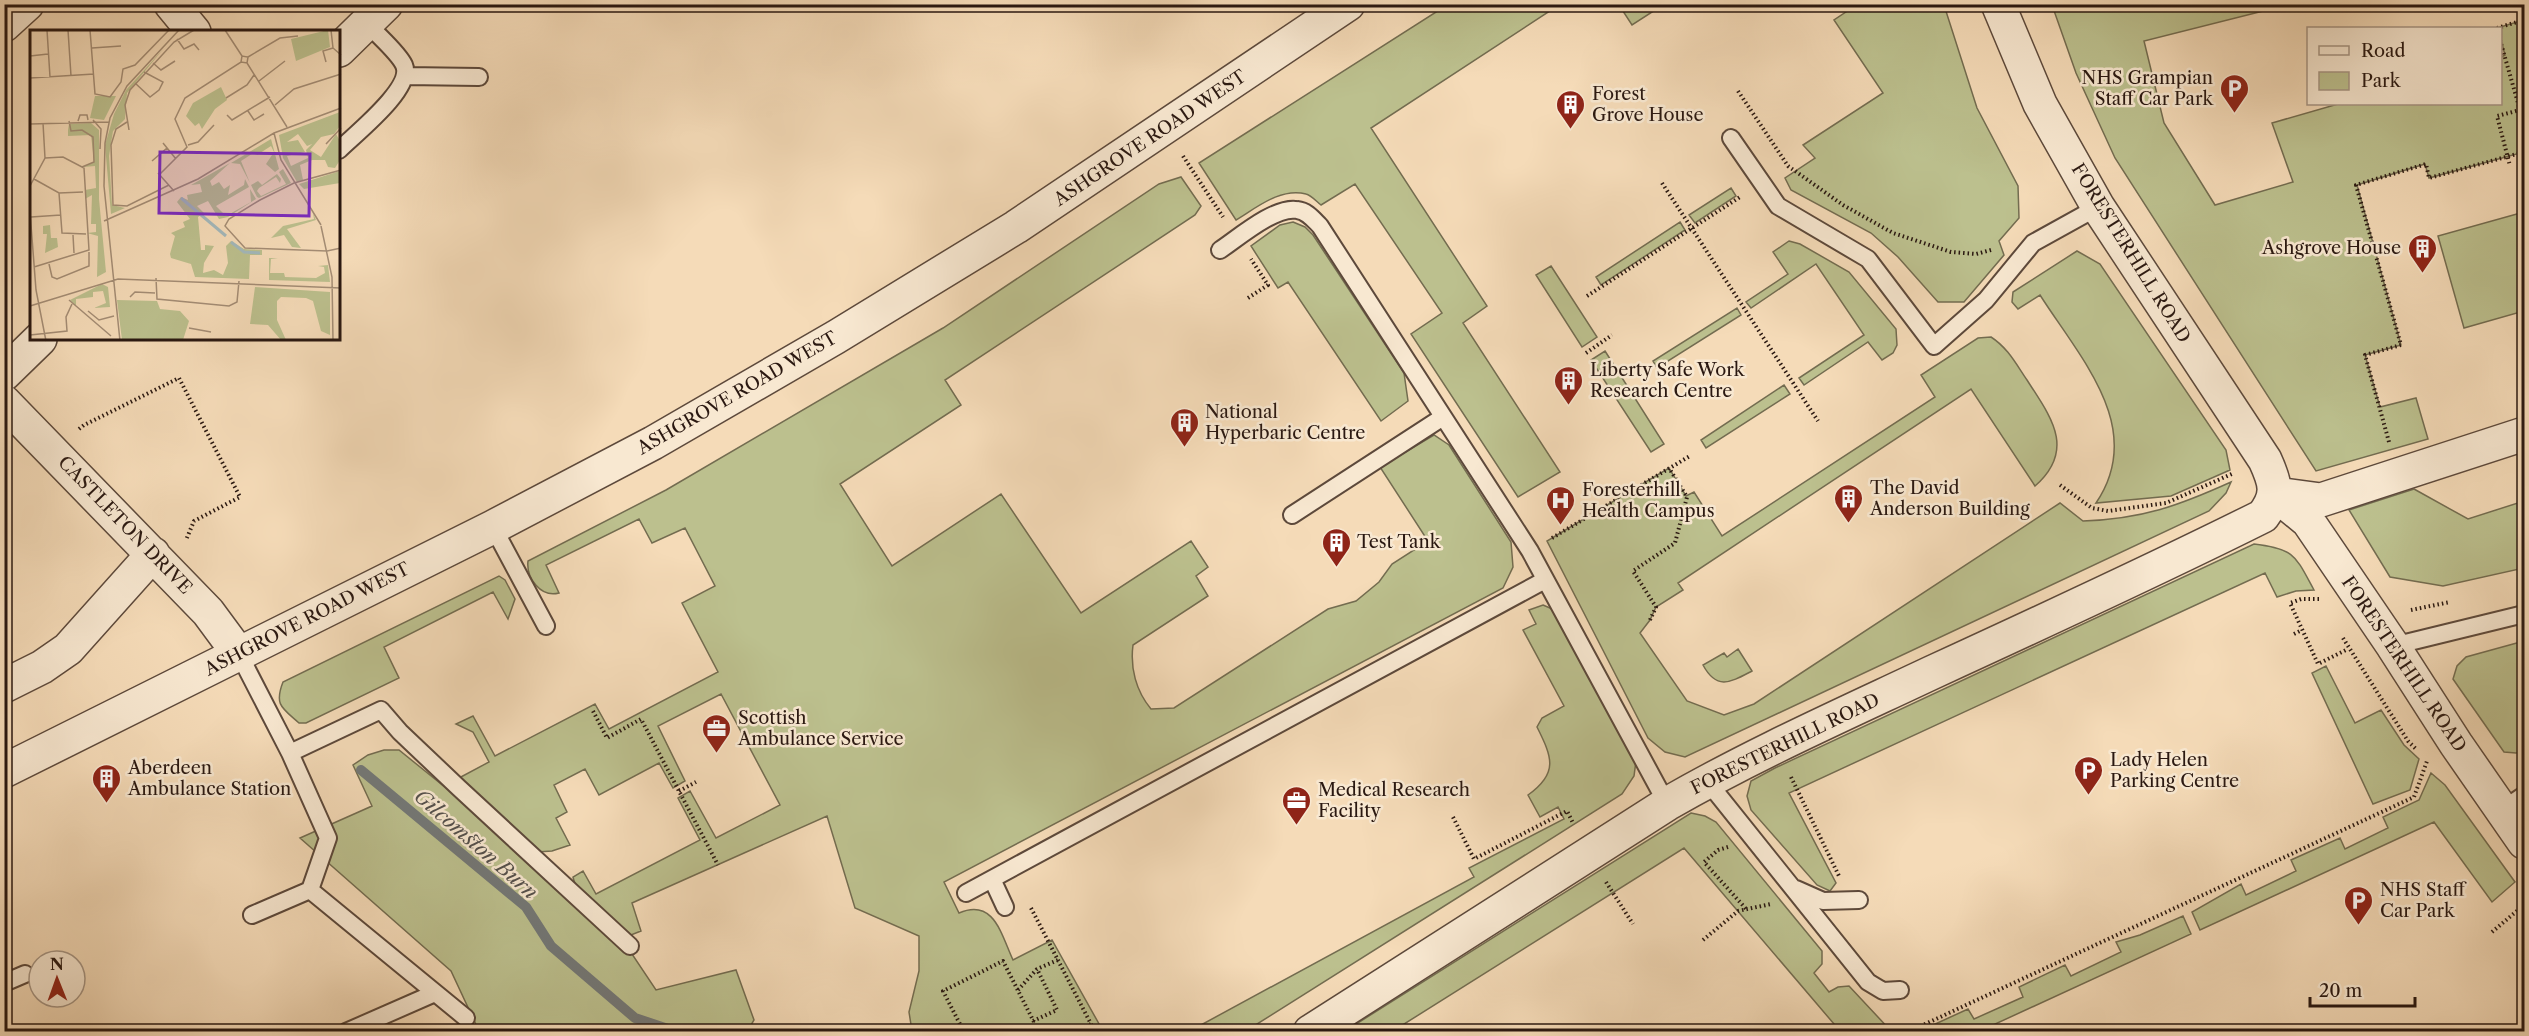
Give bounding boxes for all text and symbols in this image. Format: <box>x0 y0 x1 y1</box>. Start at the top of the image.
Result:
legend <box>2307 27 2502 105</box>
inset map <box>30 30 340 340</box>
text: Road <box>2361 40 2406 62</box>
street label: ASHGROVE ROAD WEST <box>1049 65 1251 211</box>
place label: NHS Grampian Staff Car Park <box>2082 67 2215 110</box>
text: Park <box>2361 70 2402 92</box>
parking icon: NHS Grampian Staff Car Park <box>2218 72 2250 114</box>
place label: Forest Grove House <box>1592 83 1704 126</box>
building icon: Forest Grove House <box>1555 88 1587 130</box>
street label: FORESTERHILL ROAD <box>2067 159 2195 347</box>
building icon: Ashgrove House <box>2406 232 2438 274</box>
place label: Ashgrove House <box>2261 237 2401 259</box>
street label: ASHGROVE ROAD WEST <box>632 326 841 460</box>
place label: Liberty Safe Work Research Centre <box>1590 359 1746 402</box>
building icon: Liberty Safe Work Research Centre <box>1553 364 1585 406</box>
place label: National Hyperbaric Centre <box>1205 401 1365 444</box>
building icon: National Hyperbaric Centre <box>1168 406 1200 448</box>
street label: CASTLETON DRIVE <box>53 451 197 599</box>
place label: The David Anderson Building <box>1869 477 2030 520</box>
place label: Foresterhill Health Campus <box>1582 479 1715 522</box>
building icon: The David Anderson Building <box>1833 482 1865 524</box>
hospital icon: Foresterhill Health Campus <box>1545 484 1577 526</box>
building icon: Test Tank <box>1320 526 1352 568</box>
place label: Test Tank <box>1357 531 1442 553</box>
street label: ASHGROVE ROAD WEST <box>200 557 414 681</box>
street label: FORESTERHILL ROAD <box>2337 572 2471 756</box>
street label: FORESTERHILL ROAD <box>1687 689 1883 799</box>
place label: Scottish Ambulance Service <box>737 707 904 750</box>
office icon: Scottish Ambulance Service <box>701 712 733 754</box>
place label: Lady Helen Parking Centre <box>2110 749 2239 792</box>
parking icon: Lady Helen Parking Centre <box>2073 754 2105 796</box>
place label: Aberdeen Ambulance Station <box>127 757 291 800</box>
building icon: Aberdeen Ambulance Station <box>91 762 123 804</box>
place label: Medical Research Facility <box>1318 779 1470 822</box>
water label: Gilcomston Burn <box>409 784 543 904</box>
office icon: Medical Research Facility <box>1281 784 1313 826</box>
place label: NHS Staff Car Park <box>2380 879 2467 922</box>
parking icon: NHS Staff Car Park <box>2343 884 2375 926</box>
north arrow <box>27 949 87 1009</box>
text: N <box>50 954 64 974</box>
scale bar <box>2310 970 2415 1008</box>
text: 20 m <box>2319 980 2363 1002</box>

